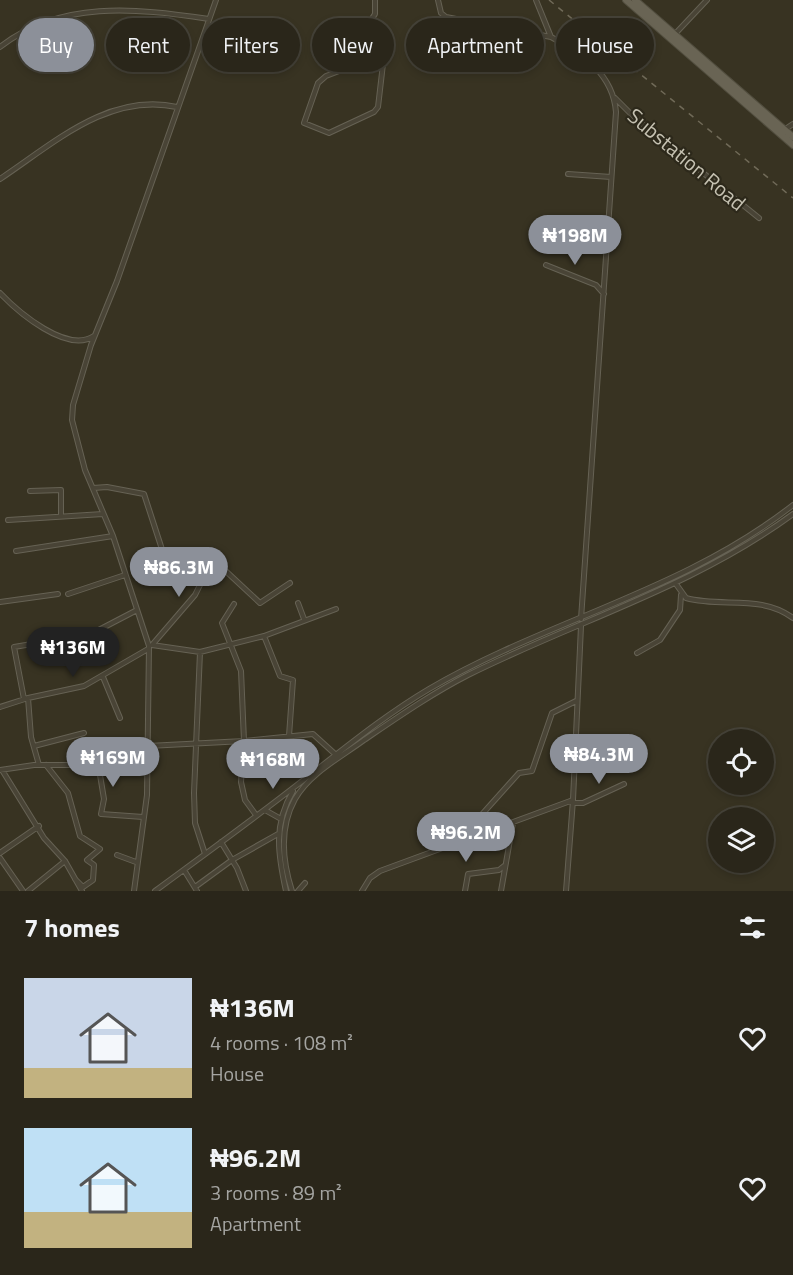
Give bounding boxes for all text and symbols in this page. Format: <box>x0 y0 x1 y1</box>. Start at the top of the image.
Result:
chip: Buy <box>18 18 94 72</box>
chip: Rent <box>106 18 190 72</box>
chip: Filters <box>202 18 300 72</box>
chip: New <box>312 18 394 72</box>
chip: Apartment <box>406 18 544 72</box>
chip: House <box>556 18 654 72</box>
street label: Substation Road <box>621 100 753 218</box>
pin: ₦198M <box>533 215 617 266</box>
text: ₦198M <box>542 219 608 250</box>
pin: ₦86.3M <box>130 547 228 598</box>
text: ₦86.3M <box>144 551 214 582</box>
pin: ₦136M <box>31 627 115 678</box>
text: ₦136M <box>40 631 106 662</box>
map controls <box>708 729 774 873</box>
button: locate <box>708 729 774 795</box>
pin: ₦84.3M <box>550 734 648 785</box>
pin: ₦169M <box>71 737 155 788</box>
text: ₦84.3M <box>564 738 634 769</box>
pin: ₦168M <box>231 739 315 790</box>
text: ₦169M <box>80 741 146 772</box>
text: ₦168M <box>240 743 306 774</box>
button: layers <box>708 807 774 873</box>
pin: ₦96.2M <box>417 812 515 863</box>
text: ₦96.2M <box>431 816 501 847</box>
text: 7 homes <box>24 908 120 947</box>
icon: filters <box>736 911 769 944</box>
text: ₦136M <box>210 988 295 1027</box>
icon: home <box>72 1002 144 1074</box>
icon: heart <box>736 1022 769 1055</box>
text: 4 rooms · 108 m² <box>210 1027 353 1058</box>
text: House <box>210 1058 264 1089</box>
text: ₦96.2M <box>210 1138 301 1177</box>
icon: home <box>72 1152 144 1224</box>
icon: heart <box>736 1172 769 1205</box>
text: 3 rooms · 89 m² <box>210 1177 342 1208</box>
text: Apartment <box>210 1208 301 1239</box>

